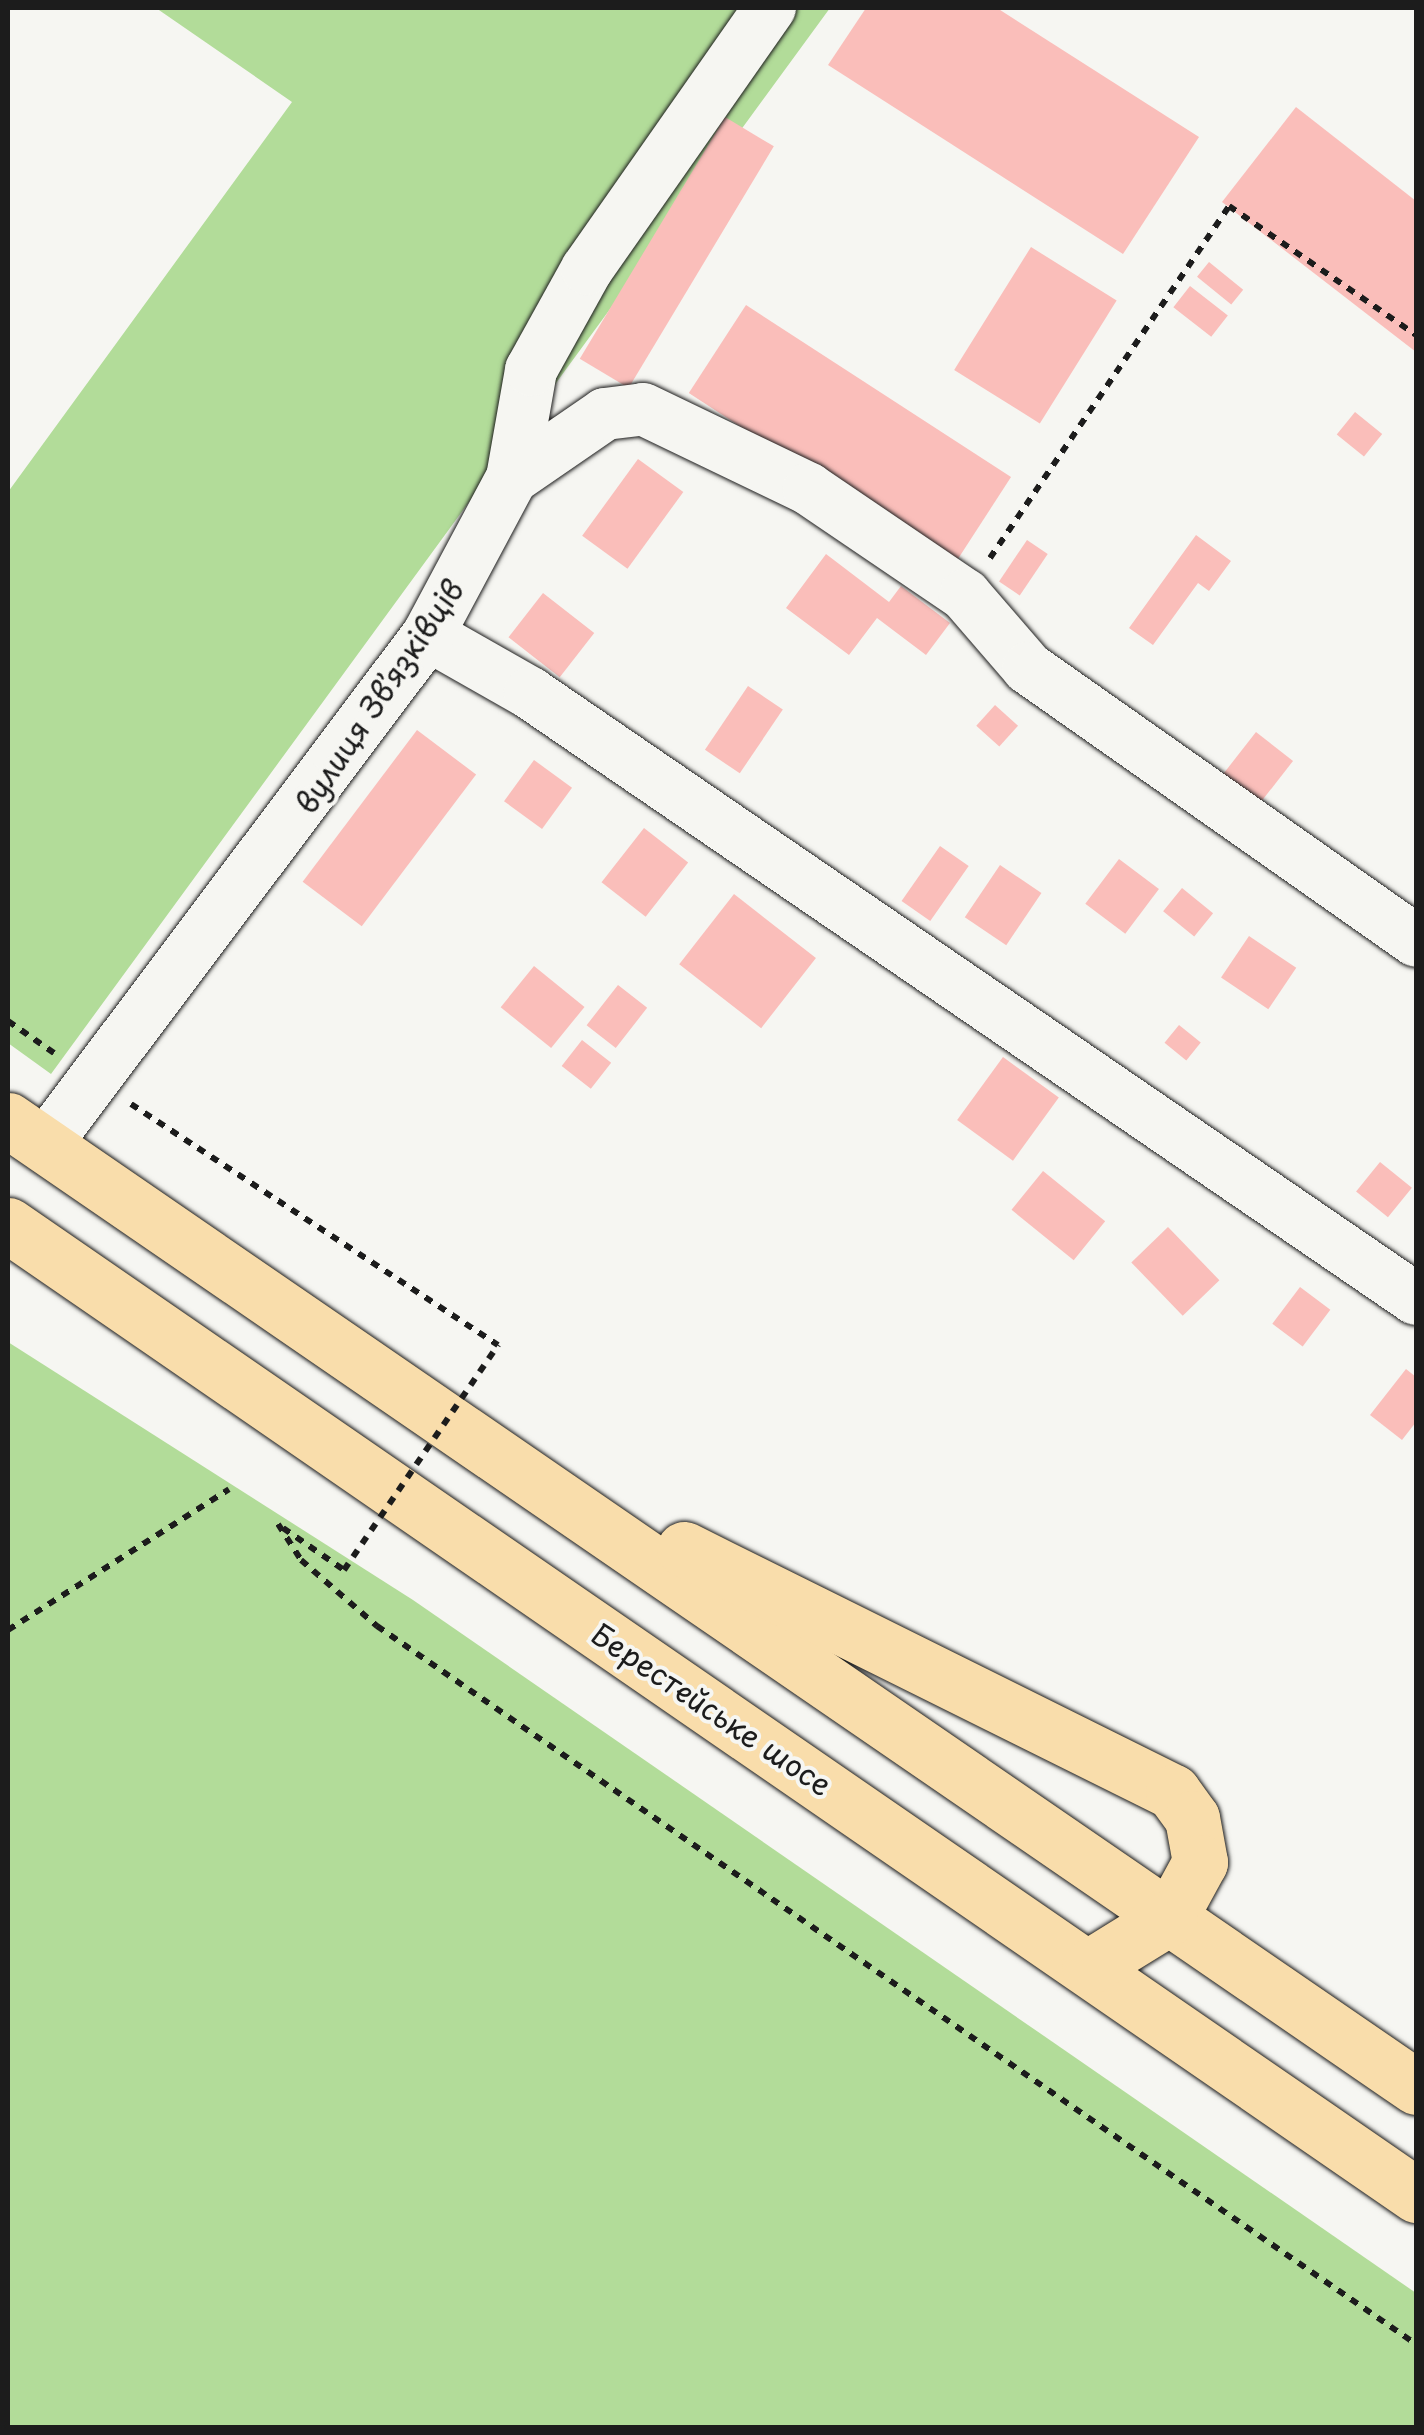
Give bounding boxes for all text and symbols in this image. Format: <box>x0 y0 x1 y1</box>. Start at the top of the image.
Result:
street label: вулиця Звʼязківців <box>287 572 471 820</box>
street label: Берестейське шосе <box>586 1616 838 1802</box>

